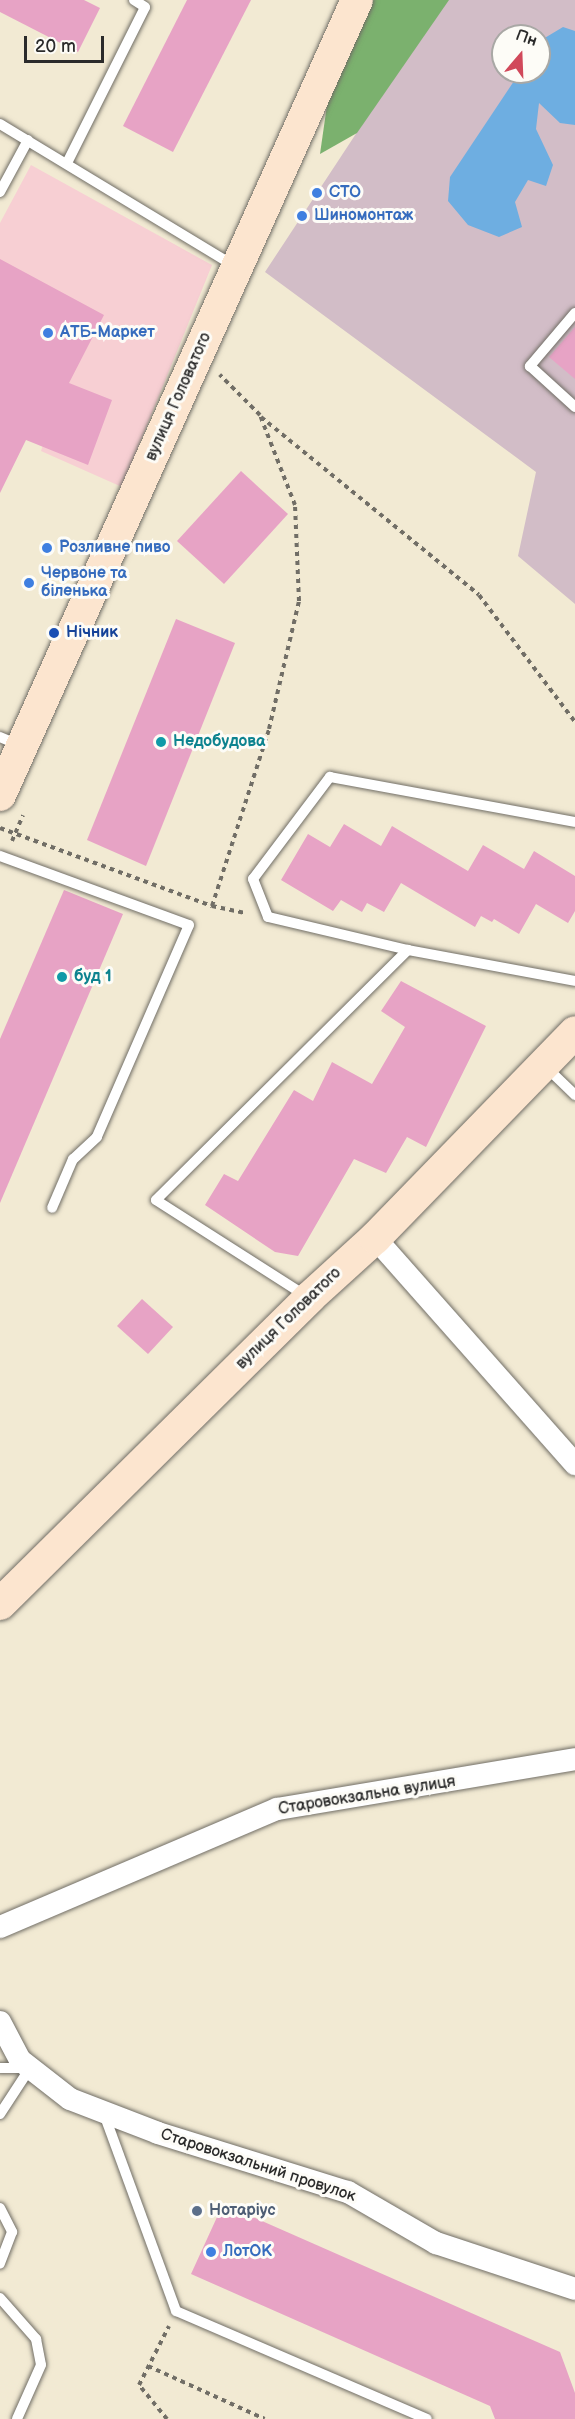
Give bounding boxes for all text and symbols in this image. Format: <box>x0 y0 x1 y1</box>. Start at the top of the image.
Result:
scale bar <box>27 24 106 62</box>
north arrow <box>491 24 551 84</box>
text: Пн <box>513 26 540 51</box>
text: 20 m <box>35 36 76 57</box>
place label: СТО <box>329 183 361 203</box>
marker: СТО <box>310 186 324 200</box>
place label: Шиномонтаж <box>314 206 413 226</box>
marker: Шиномонтаж <box>295 209 309 223</box>
place label: АТБ-Маркет <box>60 323 155 343</box>
marker: АТБ-Маркет <box>41 326 55 340</box>
street label: вулиця Головатого <box>142 330 216 464</box>
place label: Розливне пиво <box>59 538 171 558</box>
marker: Розливне пиво <box>40 541 54 555</box>
place label: Червоне та біленька <box>41 564 127 602</box>
marker: Червоне та біленька <box>22 576 36 590</box>
place label: Нічник <box>66 623 118 643</box>
marker: Нічник <box>47 626 61 640</box>
place label: Недобудова <box>173 732 265 752</box>
marker: Недобудова <box>154 735 168 749</box>
place label: буд 1 <box>74 967 112 987</box>
marker: буд 1 <box>55 970 69 984</box>
street label: вулиця Головатого <box>233 1264 345 1374</box>
street label: Старовокзальна вулиця <box>277 1773 457 1819</box>
street label: Старовокзальний провулок <box>158 2125 358 2207</box>
place label: Нотаріус <box>209 2201 275 2221</box>
marker: Нотаріус <box>190 2204 204 2218</box>
place label: ЛотОК <box>223 2242 272 2262</box>
marker: ЛотОК <box>204 2245 218 2259</box>

